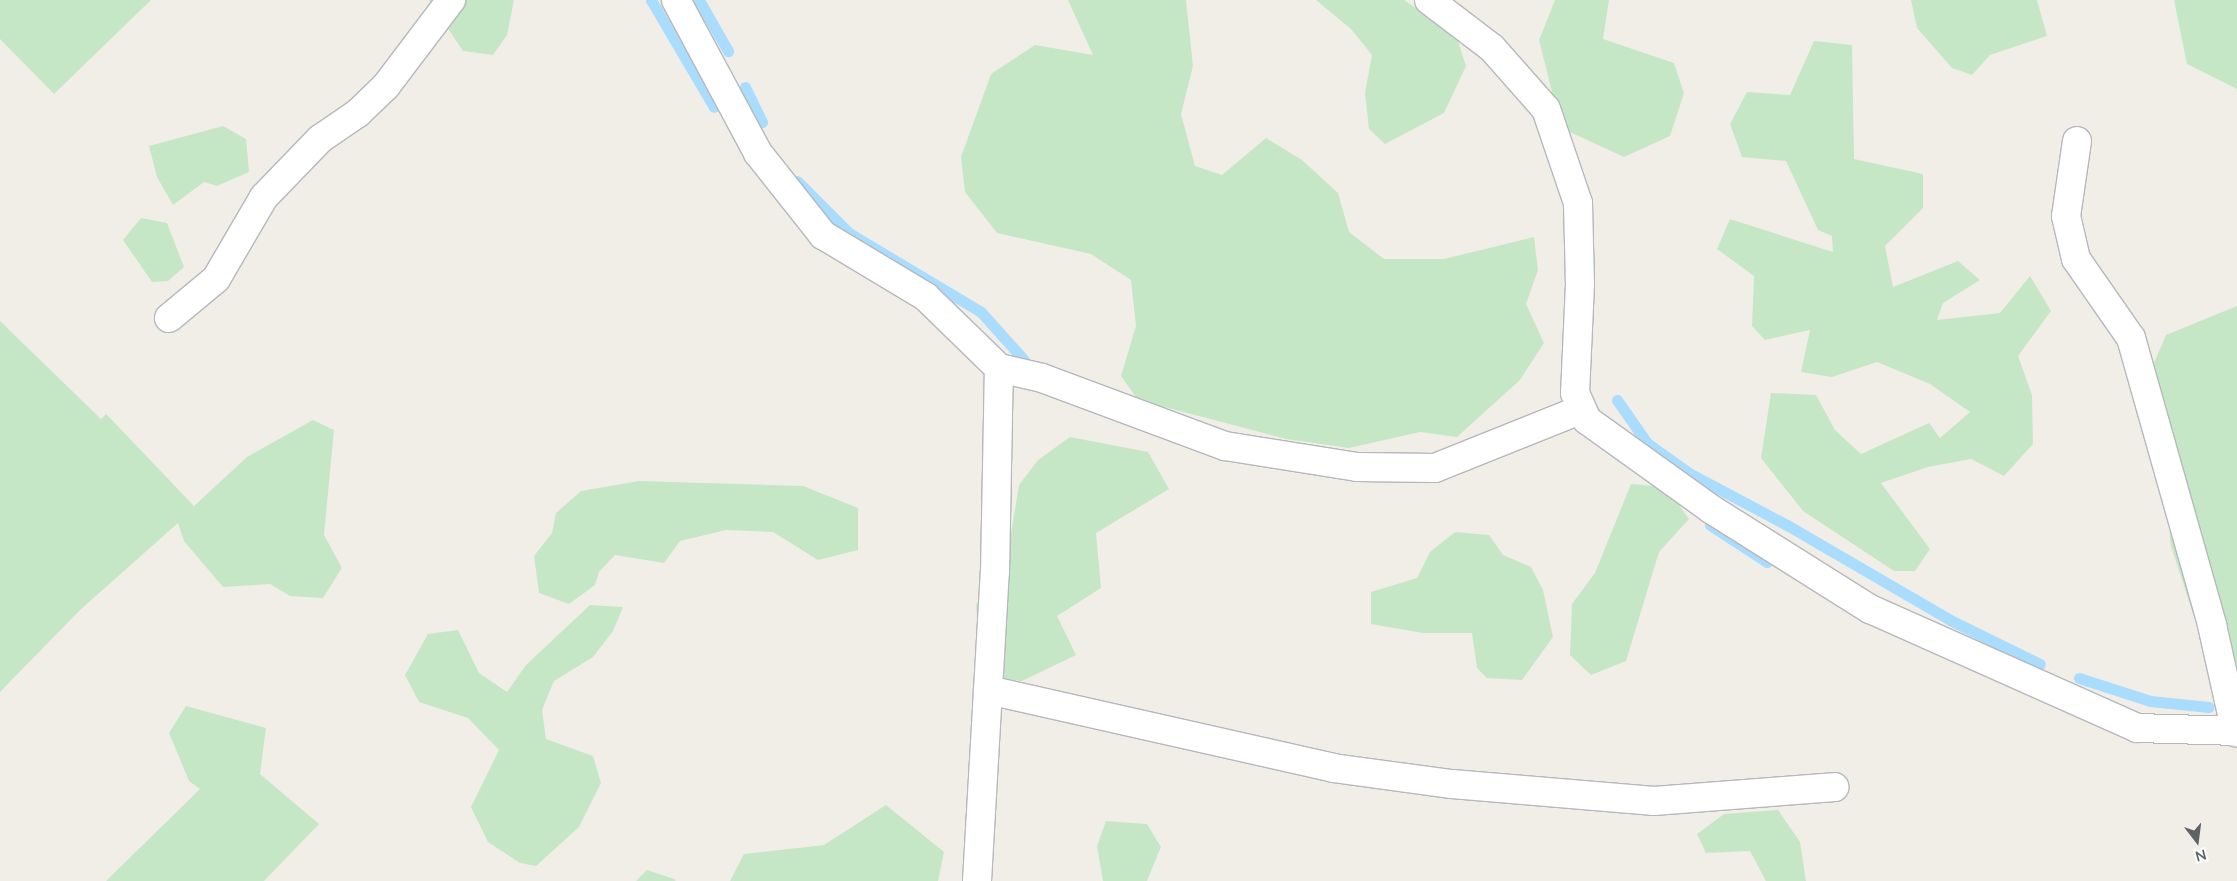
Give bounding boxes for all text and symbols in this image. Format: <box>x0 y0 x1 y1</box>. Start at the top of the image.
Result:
north arrow <box>2172 816 2222 866</box>
text: N <box>2194 846 2208 866</box>

